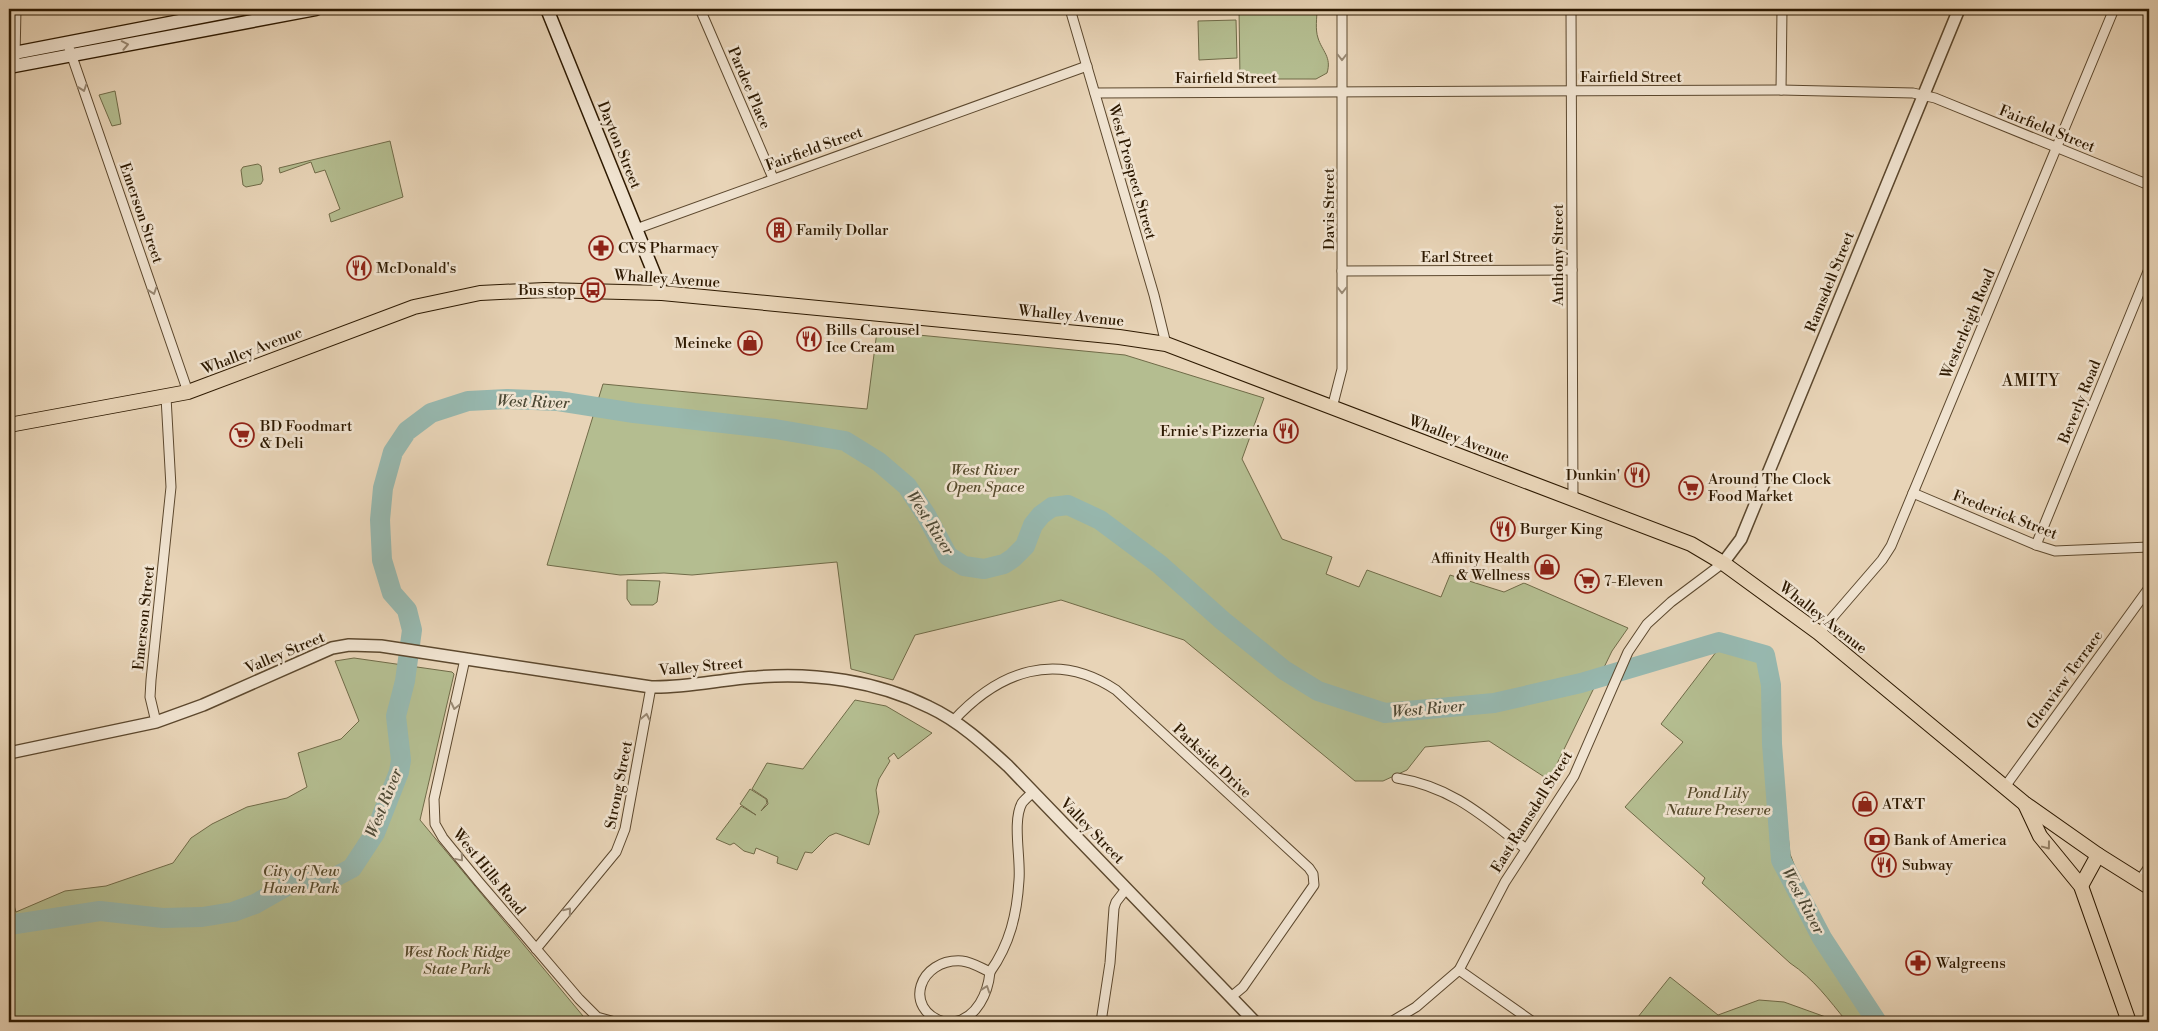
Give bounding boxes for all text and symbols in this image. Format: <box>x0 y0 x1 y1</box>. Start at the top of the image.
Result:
one-way arrow <box>121 41 130 51</box>
street label: Pardee Place <box>723 44 775 132</box>
one-way arrow <box>1337 54 1347 62</box>
street label: Fairfield Street <box>1580 68 1683 87</box>
street label: Fairfield Street <box>1175 69 1278 88</box>
one-way arrow <box>77 83 87 92</box>
street label: Dayton Street <box>593 98 645 192</box>
street label: West Prospect Street <box>1103 101 1161 242</box>
street label: Fairfield Street <box>1996 101 2098 157</box>
street label: Fairfield Street <box>763 122 866 175</box>
street label: Emerson Street <box>115 160 167 267</box>
street label: Davis Street <box>1320 167 1339 250</box>
street label: Anthony Street <box>1549 203 1568 307</box>
building icon: Family Dollar <box>766 217 792 243</box>
place label: Family Dollar <box>796 221 889 240</box>
street label: Ramsdell Street <box>1801 228 1859 335</box>
pharmacy icon: CVS Pharmacy <box>588 235 614 261</box>
place label: CVS Pharmacy <box>618 239 719 258</box>
street label: Earl Street <box>1421 248 1494 267</box>
restaurant icon: McDonald's <box>346 255 372 281</box>
place label: McDonald's <box>376 259 456 278</box>
street label: Whalley Avenue <box>612 266 721 292</box>
street label: Westerleigh Road <box>1936 266 2000 383</box>
bus stop icon: Bus stop <box>580 277 606 303</box>
place label: Bus stop <box>517 281 576 300</box>
one-way arrow <box>1337 286 1347 294</box>
one-way arrow <box>147 287 157 295</box>
street label: Whalley Avenue <box>1016 301 1125 331</box>
place label: Bills Carousel Ice Cream <box>825 321 920 357</box>
street label: Whalley Avenue <box>198 323 305 379</box>
restaurant icon: Bills Carousel Ice Cream <box>796 326 822 352</box>
shop icon: Meineke <box>737 330 763 356</box>
place label: Meineke <box>674 334 732 353</box>
street label: Beverly Road <box>2054 357 2106 448</box>
district label: AMITY <box>2001 371 2060 391</box>
water label: West River <box>496 391 571 413</box>
street label: Whalley Avenue <box>1405 411 1512 467</box>
place label: BD Foodmart & Deli <box>259 417 353 453</box>
restaurant icon: Ernie's Pizzeria <box>1273 418 1299 444</box>
supermarket icon: BD Foodmart & Deli <box>229 422 255 448</box>
place label: Ernie's Pizzeria <box>1160 422 1268 441</box>
park label: West River Open Space <box>946 461 1024 497</box>
restaurant icon: Dunkin' <box>1624 462 1650 488</box>
place label: Dunkin' <box>1566 466 1620 485</box>
place label: Around The Clock Food Market <box>1707 470 1832 506</box>
supermarket icon: Around The Clock Food Market <box>1678 475 1704 501</box>
street label: Frederick Street <box>1950 486 2061 544</box>
water label: West River <box>902 487 959 560</box>
restaurant icon: Burger King <box>1490 516 1516 542</box>
place label: Burger King <box>1519 520 1603 539</box>
place label: Affinity Health & Wellness <box>1430 549 1530 585</box>
shop icon: Affinity Health & Wellness <box>1534 554 1560 580</box>
street label: Emerson Street <box>129 564 159 671</box>
supermarket icon: 7-Eleven <box>1574 568 1600 594</box>
place label: 7-Eleven <box>1604 572 1663 591</box>
street label: Whalley Avenue <box>1774 577 1871 658</box>
street label: Valley Street <box>241 627 328 679</box>
street label: Glenview Terrace <box>2023 627 2107 733</box>
street label: Valley Street <box>657 654 745 680</box>
water label: West River <box>1391 696 1466 722</box>
one-way arrow <box>450 702 461 711</box>
one-way arrow <box>641 713 651 722</box>
street label: Parkside Drive <box>1169 720 1255 802</box>
street label: Strong Street <box>601 739 637 831</box>
street label: East Ramsdell Street <box>1487 747 1577 876</box>
water label: West River <box>361 764 407 841</box>
park label: Pond Lily Nature Preserve <box>1664 784 1771 820</box>
shop icon: AT&T <box>1852 791 1878 817</box>
street label: Valley Street <box>1055 793 1129 869</box>
place label: AT&T <box>1881 795 1925 814</box>
street label: West Hills Road <box>448 824 530 919</box>
bank icon: Bank of America <box>1864 827 1890 853</box>
place label: Bank of America <box>1893 831 2007 850</box>
one-way arrow <box>2042 840 2050 849</box>
restaurant icon: Subway <box>1871 852 1897 878</box>
one-way arrow <box>454 853 463 862</box>
place label: Subway <box>1902 856 1953 875</box>
park label: City of New Haven Park <box>262 862 340 898</box>
water label: West River <box>1777 864 1829 939</box>
one-way arrow <box>562 908 571 917</box>
park label: West Rock Ridge State Park <box>404 943 510 979</box>
pharmacy icon: Walgreens <box>1905 950 1931 976</box>
place label: Walgreens <box>1935 954 2006 973</box>
one-way arrow <box>981 985 991 994</box>

